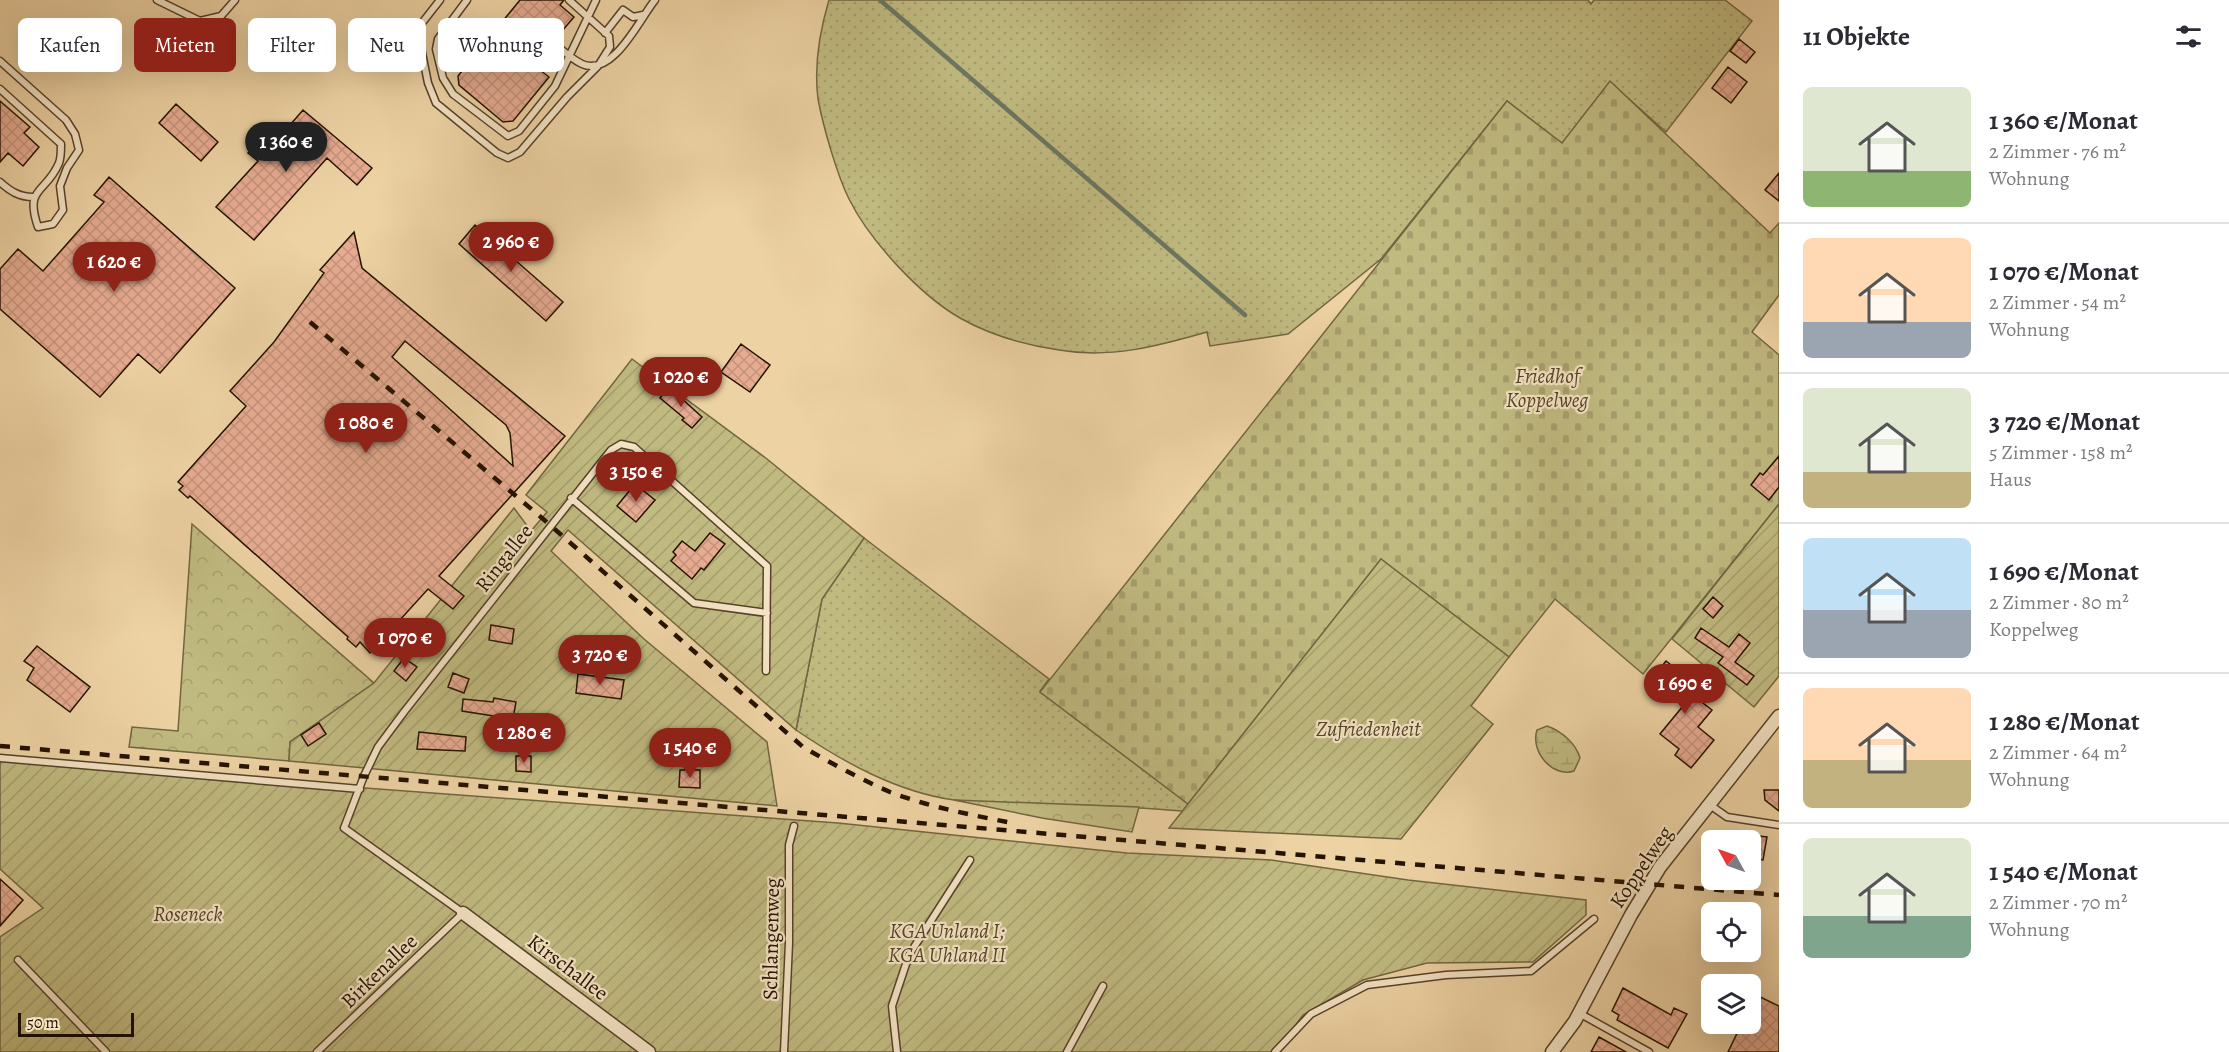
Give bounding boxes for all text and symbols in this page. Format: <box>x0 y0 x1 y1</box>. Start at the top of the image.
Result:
chip: Kaufen <box>18 18 122 72</box>
chip: Mieten <box>134 18 236 72</box>
chip: Filter <box>248 18 336 72</box>
chip: Neu <box>348 18 426 72</box>
chip: Wohnung <box>438 18 564 72</box>
text: 11 Objekte <box>1803 19 1910 54</box>
icon: filters <box>2172 20 2205 53</box>
text: 1 360 €/Monat <box>1989 103 2138 138</box>
icon: home <box>1851 111 1923 183</box>
pin: 1 360 € <box>231 122 341 173</box>
text: 1 360 € <box>259 128 313 155</box>
text: 2 Zimmer · 76 m² <box>1989 138 2126 165</box>
text: Wohnung <box>1989 165 2070 192</box>
pin: 2 960 € <box>456 222 566 273</box>
text: 2 960 € <box>483 228 539 255</box>
pin: 1 620 € <box>59 242 169 293</box>
text: 1 620 € <box>87 248 141 275</box>
text: 1 070 €/Monat <box>1989 254 2139 289</box>
icon: home <box>1851 262 1923 334</box>
text: 2 Zimmer · 54 m² <box>1989 289 2126 316</box>
text: Wohnung <box>1989 316 2070 343</box>
pin: 1 020 € <box>626 357 736 408</box>
park label: Friedhof Koppelweg <box>1506 362 1589 414</box>
text: 1 020 € <box>653 363 709 390</box>
pin: 1 080 € <box>311 403 421 454</box>
text: 3 720 €/Monat <box>1989 404 2140 439</box>
text: 1 080 € <box>338 409 394 436</box>
icon: home <box>1851 412 1923 484</box>
text: 5 Zimmer · 158 m² <box>1989 439 2133 466</box>
pin: 3 150 € <box>581 452 691 503</box>
text: 3 150 € <box>610 458 662 485</box>
text: Haus <box>1989 466 2032 493</box>
street label: Ringallee <box>469 518 539 598</box>
text: 1 690 €/Monat <box>1989 554 2139 589</box>
icon: home <box>1851 562 1923 634</box>
text: 2 Zimmer · 80 m² <box>1989 589 2129 616</box>
text: Koppelweg <box>1989 616 2078 643</box>
pin: 1 070 € <box>350 618 460 669</box>
text: 1 070 € <box>378 624 432 651</box>
pin: 3 720 € <box>545 635 655 686</box>
text: 3 720 € <box>572 641 628 668</box>
pin: 1 690 € <box>1630 664 1740 715</box>
text: 1 690 € <box>1658 670 1712 697</box>
text: 1 280 €/Monat <box>1989 704 2140 739</box>
icon: home <box>1851 712 1923 784</box>
pin: 1 280 € <box>469 713 579 764</box>
park label: Zufriedenheit <box>1316 715 1421 743</box>
text: 1 280 € <box>497 719 551 746</box>
pin: 1 540 € <box>635 728 745 779</box>
text: 1 540 € <box>663 734 717 761</box>
text: 2 Zimmer · 64 m² <box>1989 739 2127 766</box>
text: Wohnung <box>1989 766 2070 793</box>
street label: Koppelweg <box>1603 820 1679 914</box>
north arrow <box>1701 830 1761 890</box>
map controls <box>1701 830 1761 1034</box>
text: 1 540 €/Monat <box>1989 854 2138 889</box>
icon: home <box>1851 862 1923 934</box>
street label: Schlangenweg <box>756 877 786 1000</box>
text: 2 Zimmer · 70 m² <box>1989 889 2127 916</box>
park label: Roseneck <box>153 900 223 928</box>
button: locate <box>1701 902 1761 962</box>
text: Wohnung <box>1989 916 2070 943</box>
park label: KGA Unland I; KGA Uhland II <box>888 917 1007 969</box>
street label: Kirschallee <box>522 927 614 1007</box>
street label: Birkenallee <box>335 928 423 1014</box>
button: layers <box>1701 974 1761 1034</box>
scale bar <box>18 1010 134 1038</box>
text: 50 m <box>27 1012 59 1034</box>

